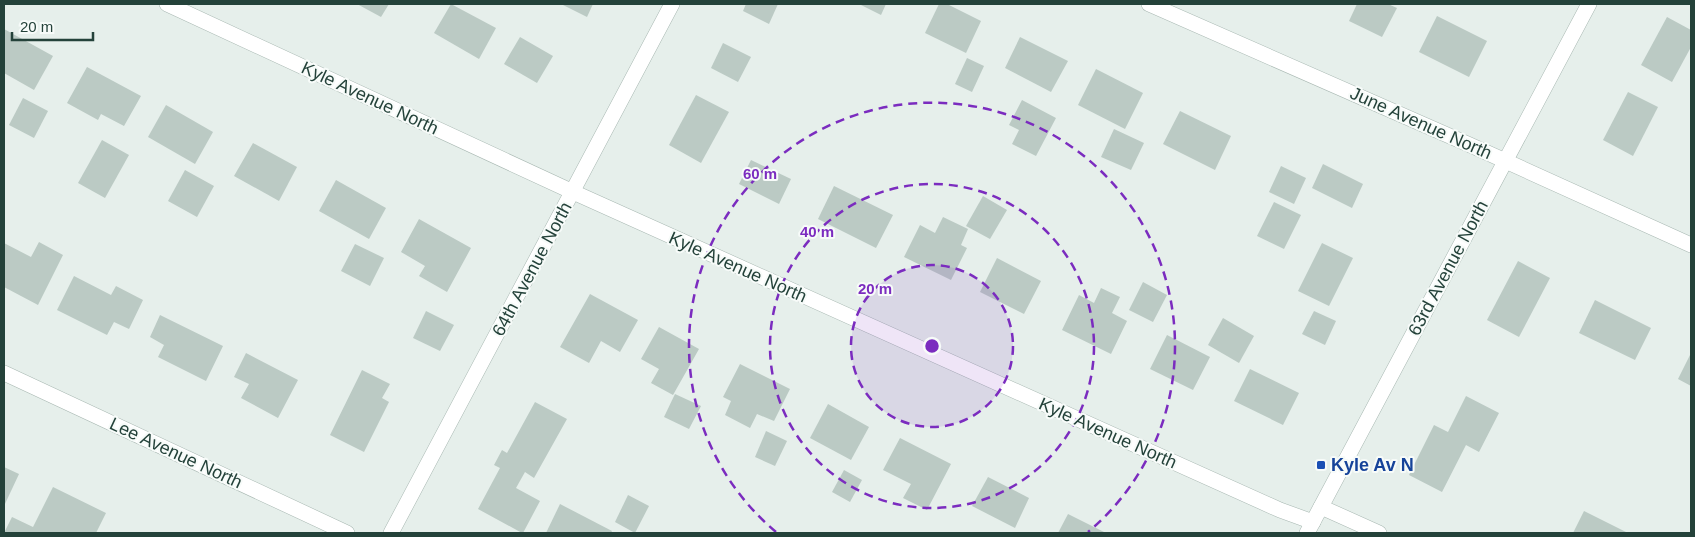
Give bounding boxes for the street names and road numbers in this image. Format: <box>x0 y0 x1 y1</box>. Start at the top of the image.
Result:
street label: Kyle Avenue North <box>298 58 442 138</box>
street label: June Avenue North <box>1347 83 1495 163</box>
street label: 63rd Avenue North <box>1404 197 1492 339</box>
street label: 64th Avenue North <box>488 199 576 339</box>
street label: Kyle Avenue North <box>666 228 810 306</box>
street label: Kyle Avenue North <box>1036 394 1180 472</box>
street label: Lee Avenue North <box>107 414 245 492</box>

